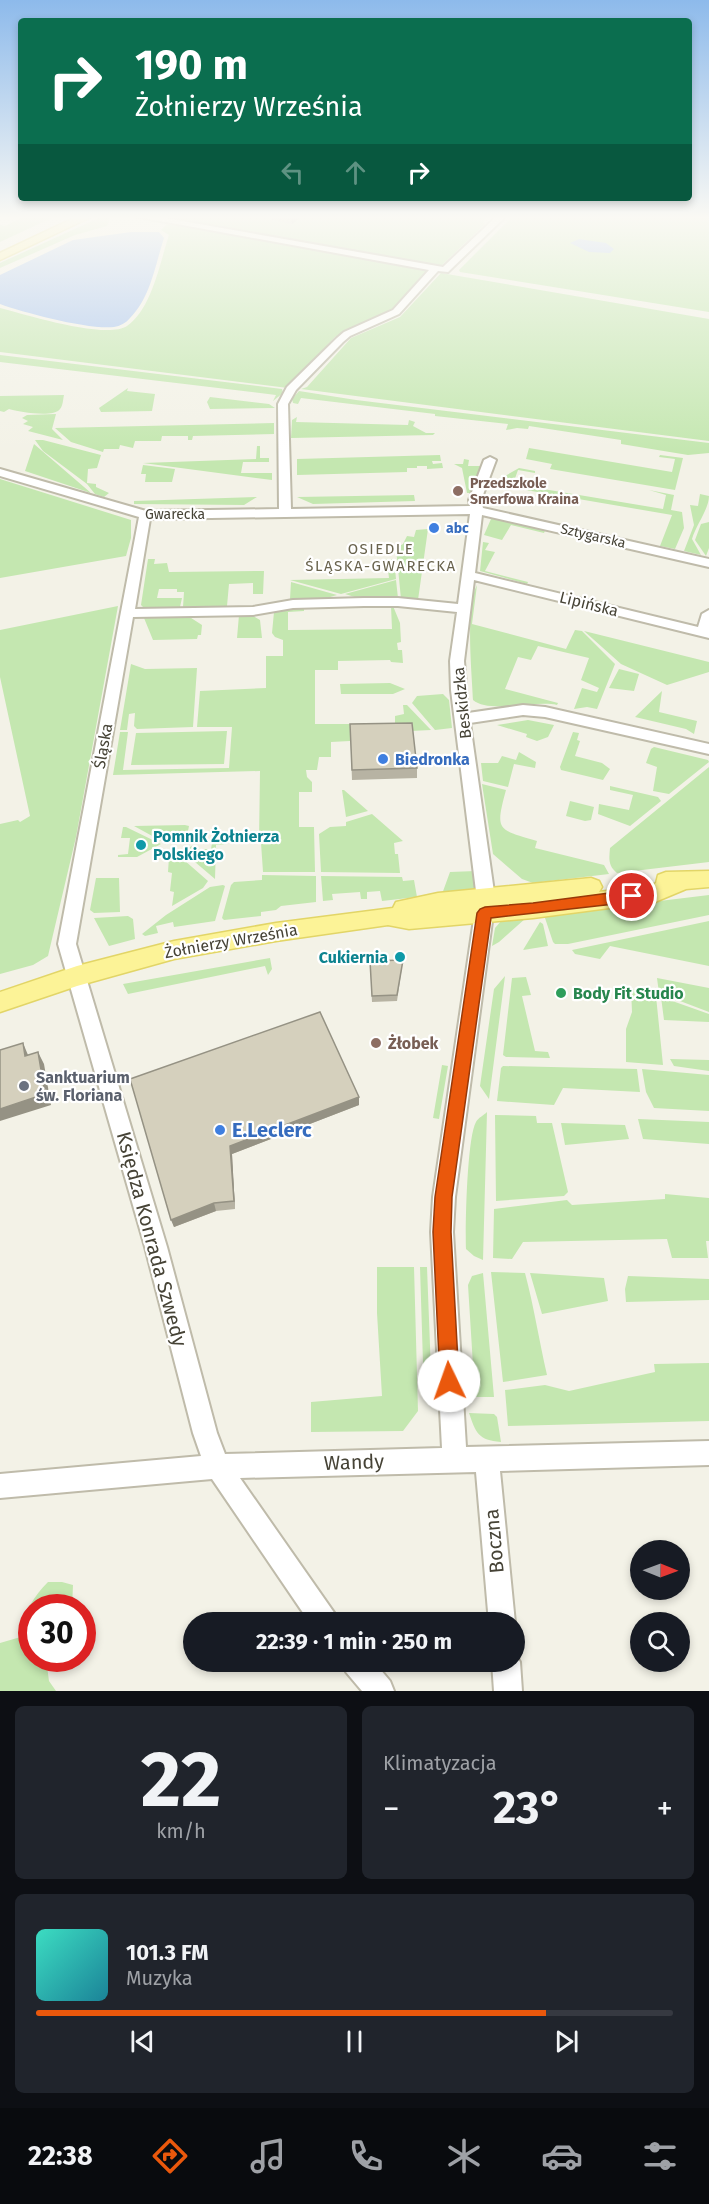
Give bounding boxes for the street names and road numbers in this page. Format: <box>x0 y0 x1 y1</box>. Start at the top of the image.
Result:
street label: Gwarecka <box>145 506 205 523</box>
street label: Sztygarska <box>559 520 627 552</box>
street label: Lipińska <box>558 588 620 620</box>
street label: Beskidzka <box>449 666 475 740</box>
street label: Śląska <box>89 722 117 770</box>
street label: Żołnierzy Września <box>163 919 299 962</box>
street label: Księdza Konrada Szwedy <box>112 1129 192 1349</box>
street label: Wandy <box>323 1449 385 1475</box>
street label: Boczna <box>479 1508 509 1574</box>

